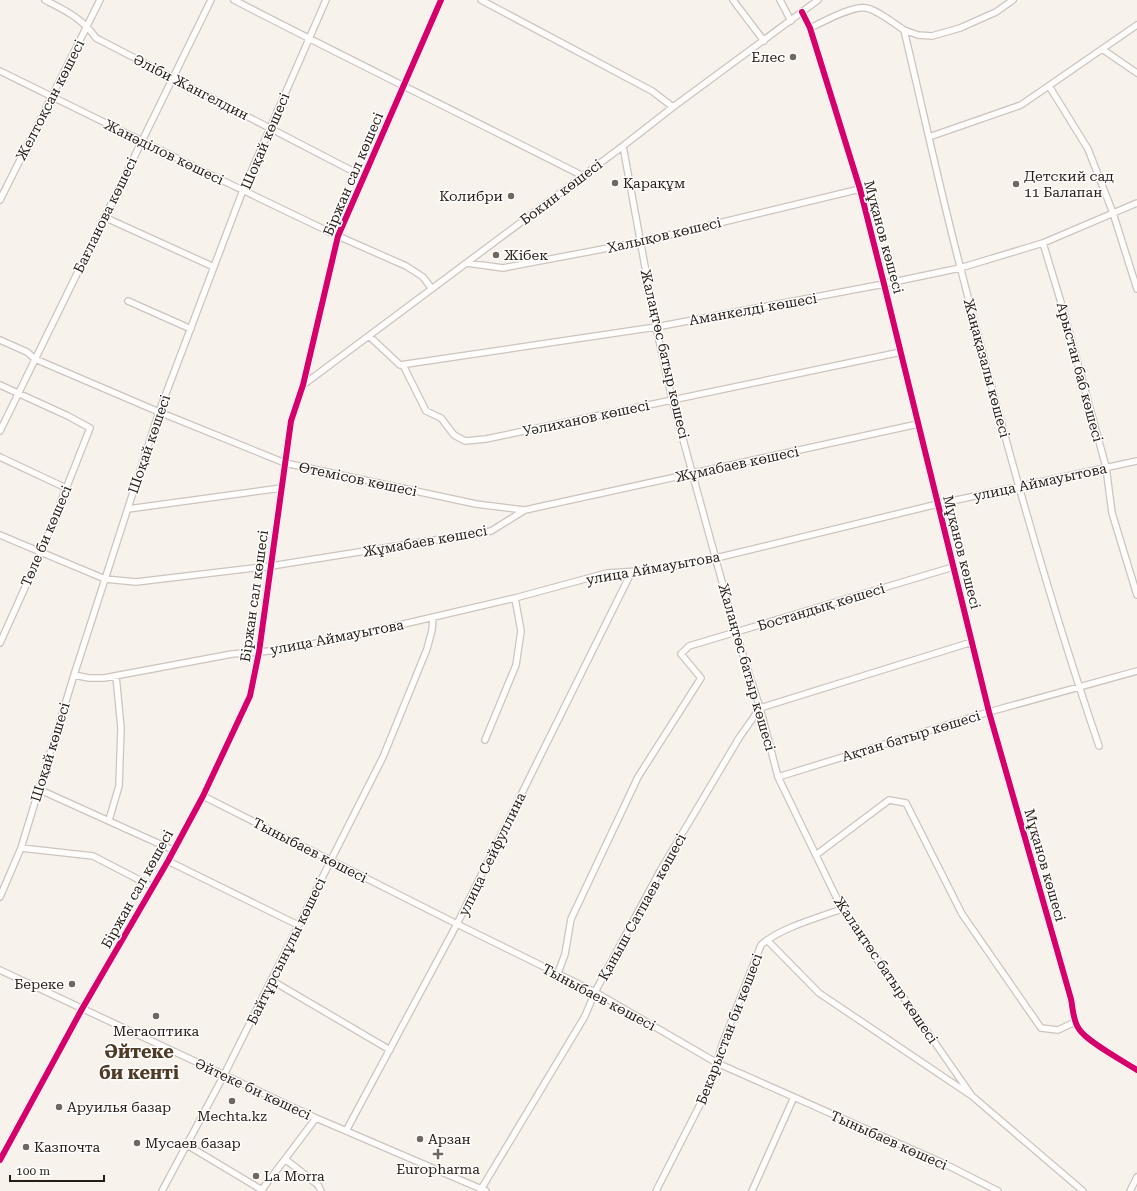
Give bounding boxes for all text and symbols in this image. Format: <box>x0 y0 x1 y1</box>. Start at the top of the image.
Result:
street label: Желтоқсан көшесі <box>13 36 88 163</box>
place label: Елес <box>751 49 785 65</box>
street label: Әліби Жангелдин <box>131 51 251 123</box>
marker: Елес <box>788 52 798 62</box>
street label: Шоқай көшесі <box>237 90 293 192</box>
street label: Біржан сал көшесі <box>320 109 387 238</box>
street label: Жанәділов көшесі <box>102 116 227 188</box>
street label: Бағланова көшесі <box>70 154 140 276</box>
street label: Бокин көшесі <box>517 156 606 228</box>
place label: Детский сад 11 Балапан <box>1024 168 1114 200</box>
place label: Қарақұм <box>623 175 685 191</box>
marker: Қарақұм <box>610 178 620 188</box>
street label: Мұқанов көшесі <box>861 179 907 296</box>
marker: Детский сад 11 Балапан <box>1011 179 1021 189</box>
place label: Колибри <box>439 188 503 204</box>
marker: Колибри <box>506 191 516 201</box>
street label: Халықов көшесі <box>605 214 723 256</box>
place label: Жібек <box>504 247 548 263</box>
marker: Жібек <box>491 250 501 260</box>
street label: Жалаңтөс батыр көшесі <box>638 268 692 441</box>
street label: Аманкелді көшесі <box>688 290 819 328</box>
street label: Жаңақазалы көшесі <box>961 297 1013 440</box>
street label: Арыстан баб көшесі <box>1054 300 1106 444</box>
street label: Шоқай көшесі <box>125 392 174 495</box>
street label: Уәлиханов көшесі <box>521 397 651 439</box>
street label: Жұмабаев көшесі <box>674 443 801 485</box>
street label: Өтемісов көшесі <box>297 459 419 499</box>
street label: улица Аймауытова <box>972 460 1108 504</box>
street label: Төле би көшесі <box>17 482 75 589</box>
street label: Мұқанов көшесі <box>940 494 984 611</box>
street label: Жұмабаев көшесі <box>362 522 489 560</box>
street label: Біржан сал көшесі <box>237 529 271 663</box>
street label: улица Аймауытова <box>585 548 722 588</box>
street label: Бостандық көшесі <box>755 580 887 634</box>
street label: Жалаңтөс батыр көшесі <box>715 581 779 753</box>
street label: улица Аймауытова <box>269 616 406 658</box>
street label: Шоқай көшесі <box>27 700 73 804</box>
street label: Ақтан батыр көшесі <box>840 707 983 765</box>
street label: улица Сейфуллина <box>455 789 529 918</box>
street label: Мұқанов көшесі <box>1021 807 1069 924</box>
street label: Тыныбаев көшесі <box>250 814 370 886</box>
street label: Біржан сал көшесі <box>98 827 176 951</box>
street label: Қаныш Сатпаев көшесі <box>595 830 689 983</box>
street label: Байтұрсынұлы көшесі <box>243 875 329 1027</box>
street label: Жалаңтөс батыр көшесі <box>831 894 941 1047</box>
street label: Бекарыстан би көшесі <box>693 951 765 1107</box>
street label: Тыныбаев көшесі <box>540 960 659 1034</box>
place label: Береке <box>14 976 64 992</box>
marker: Береке <box>67 979 77 989</box>
marker: Мегаоптика <box>151 1011 161 1021</box>
place label: Мегаоптика <box>113 1023 199 1039</box>
district label: Әйтеке би кенті <box>99 1041 179 1083</box>
street label: Әйтеке би көшесі <box>192 1055 314 1123</box>
marker: Mechta.kz <box>227 1096 237 1106</box>
place label: Аруилья базар <box>67 1099 171 1115</box>
marker: Аруилья базар <box>54 1102 64 1112</box>
street label: Тыныбаев көшесі <box>828 1107 950 1173</box>
place label: Mechta.kz <box>197 1108 267 1124</box>
place label: Арзан <box>428 1131 471 1147</box>
marker: Арзан <box>415 1134 425 1144</box>
place label: Мусаев базар <box>145 1135 241 1151</box>
marker: Мусаев базар <box>132 1138 142 1148</box>
place label: Казпочта <box>34 1139 101 1155</box>
marker: Казпочта <box>21 1142 31 1152</box>
marker: Europharma <box>433 1149 443 1159</box>
scale bar <box>10 1157 104 1183</box>
place label: Europharma <box>396 1161 480 1177</box>
text: 100 m <box>16 1164 50 1178</box>
place label: La Morra <box>264 1168 325 1184</box>
marker: La Morra <box>251 1171 261 1181</box>

